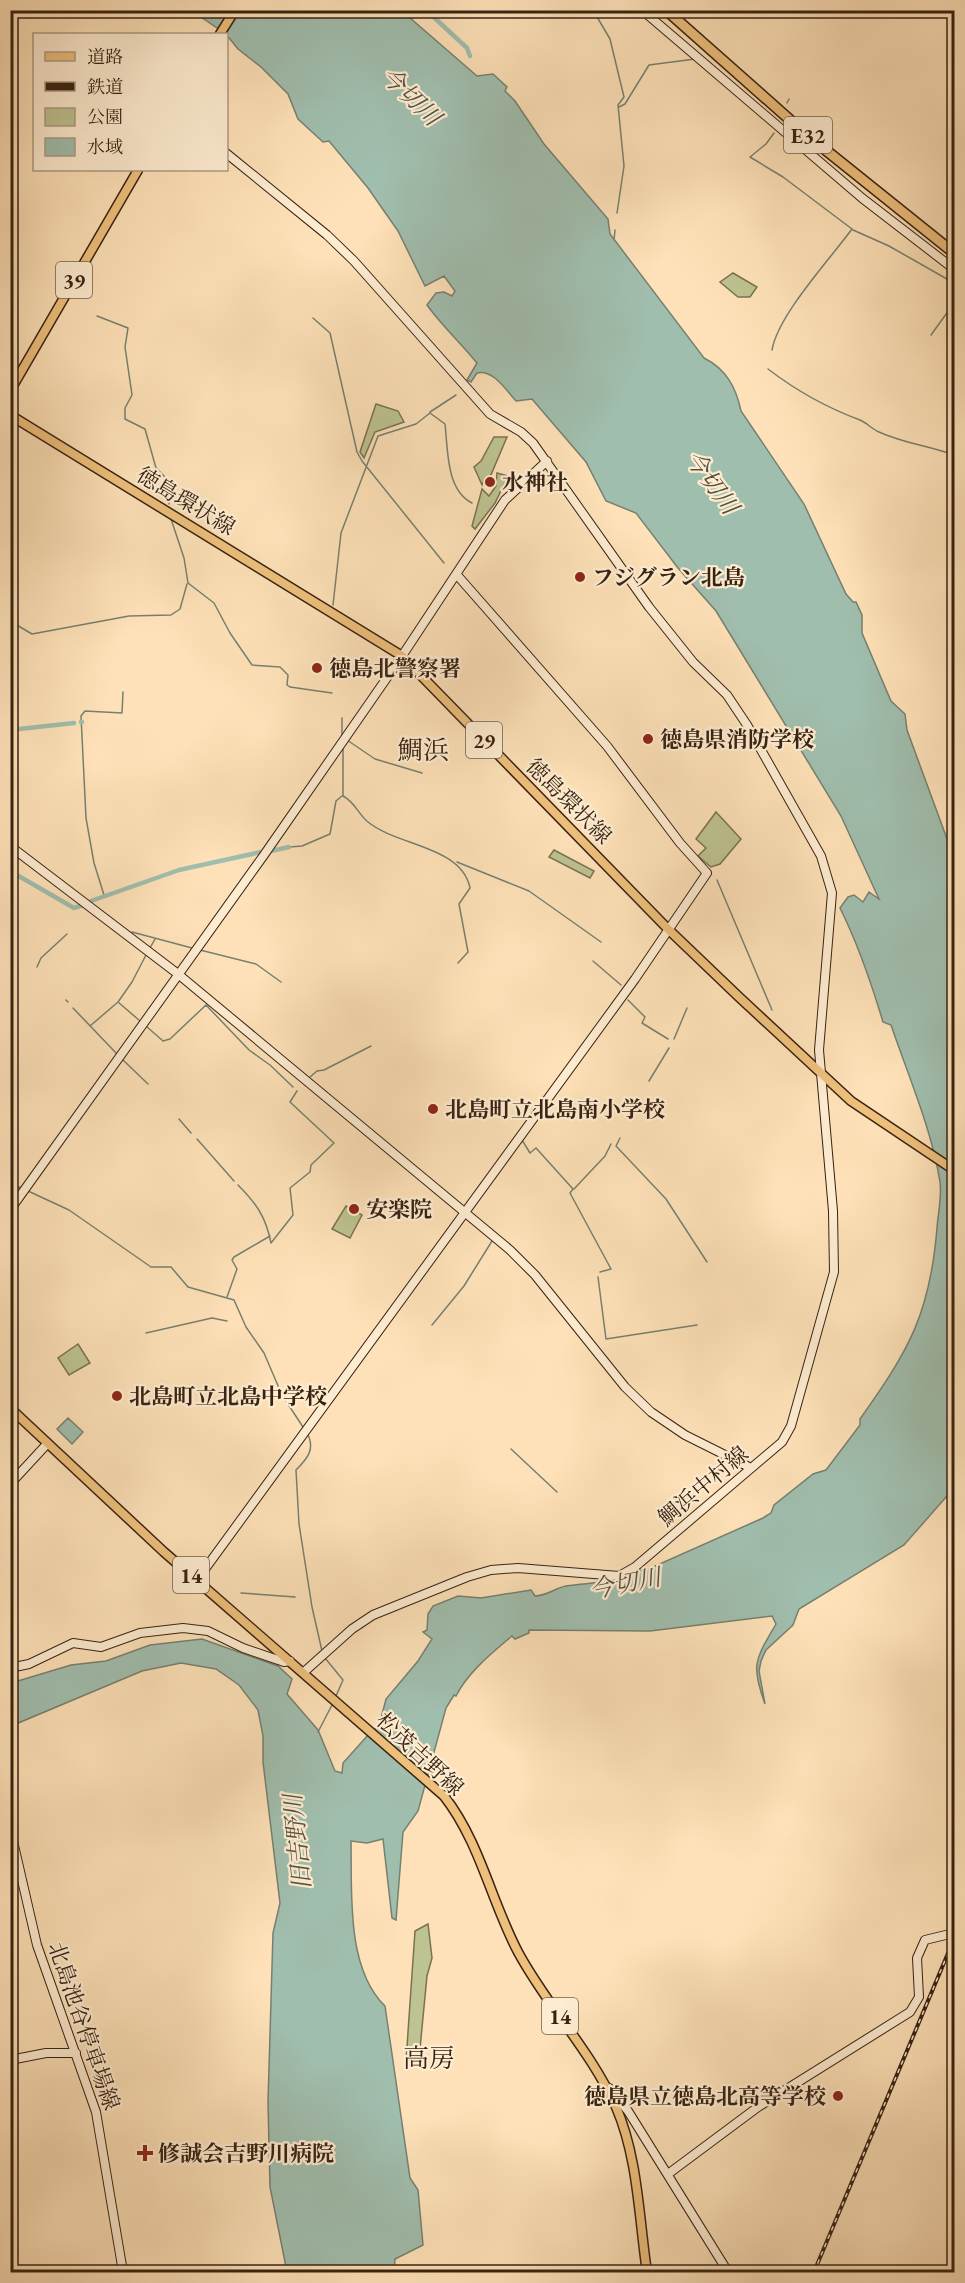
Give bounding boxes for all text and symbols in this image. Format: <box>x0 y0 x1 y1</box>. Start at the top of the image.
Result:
legend <box>33 33 228 171</box>
text: 道路 <box>87 45 123 68</box>
water label: 今切川 <box>374 60 450 134</box>
text: 鉄道 <box>87 75 123 98</box>
text: 公園 <box>87 105 123 128</box>
road number: E32 <box>784 117 832 153</box>
text: 水域 <box>87 135 123 158</box>
road number: 39 <box>56 262 92 298</box>
water label: 今切川 <box>678 444 747 523</box>
street label: 徳島環状線 <box>131 460 241 542</box>
place label: 水神社 <box>502 468 568 497</box>
marker: 水神社 <box>483 475 497 489</box>
place label: フジグラン北島 <box>592 563 745 592</box>
marker: フジグラン北島 <box>573 570 587 584</box>
place label: 徳島北警察署 <box>329 654 461 683</box>
marker: 徳島北警察署 <box>310 661 324 675</box>
road number: 29 <box>466 722 502 758</box>
place label: 徳島県消防学校 <box>660 725 814 754</box>
marker: 徳島県消防学校 <box>641 732 655 746</box>
district label: 鯛浜 <box>397 733 449 767</box>
street label: 徳島環状線 <box>520 752 618 850</box>
place label: 北島町立北島南小学校 <box>445 1095 665 1124</box>
marker: 北島町立北島南小学校 <box>426 1102 440 1116</box>
place label: 安楽院 <box>366 1195 432 1224</box>
marker: 安楽院 <box>347 1202 361 1216</box>
place label: 北島町立北島中学校 <box>129 1382 327 1411</box>
marker: 北島町立北島中学校 <box>110 1389 124 1403</box>
street label: 鯛浜中村線 <box>652 1440 754 1532</box>
road number: 14 <box>173 1557 209 1593</box>
water label: 今切川 <box>587 1560 666 1605</box>
street label: 松茂吉野線 <box>370 1706 470 1802</box>
water label: 旧吉野川 <box>276 1790 317 1891</box>
street label: 北島池谷停車場線 <box>42 1938 126 2114</box>
road number: 14 <box>542 1998 578 2034</box>
district label: 高房 <box>403 2041 455 2075</box>
place label: 徳島県立徳島北高等学校 <box>584 2082 826 2111</box>
marker: 徳島県立徳島北高等学校 <box>831 2089 845 2103</box>
place label: 修誠会吉野川病院 <box>158 2139 334 2168</box>
marker: 修誠会吉野川病院 <box>136 2144 154 2162</box>

